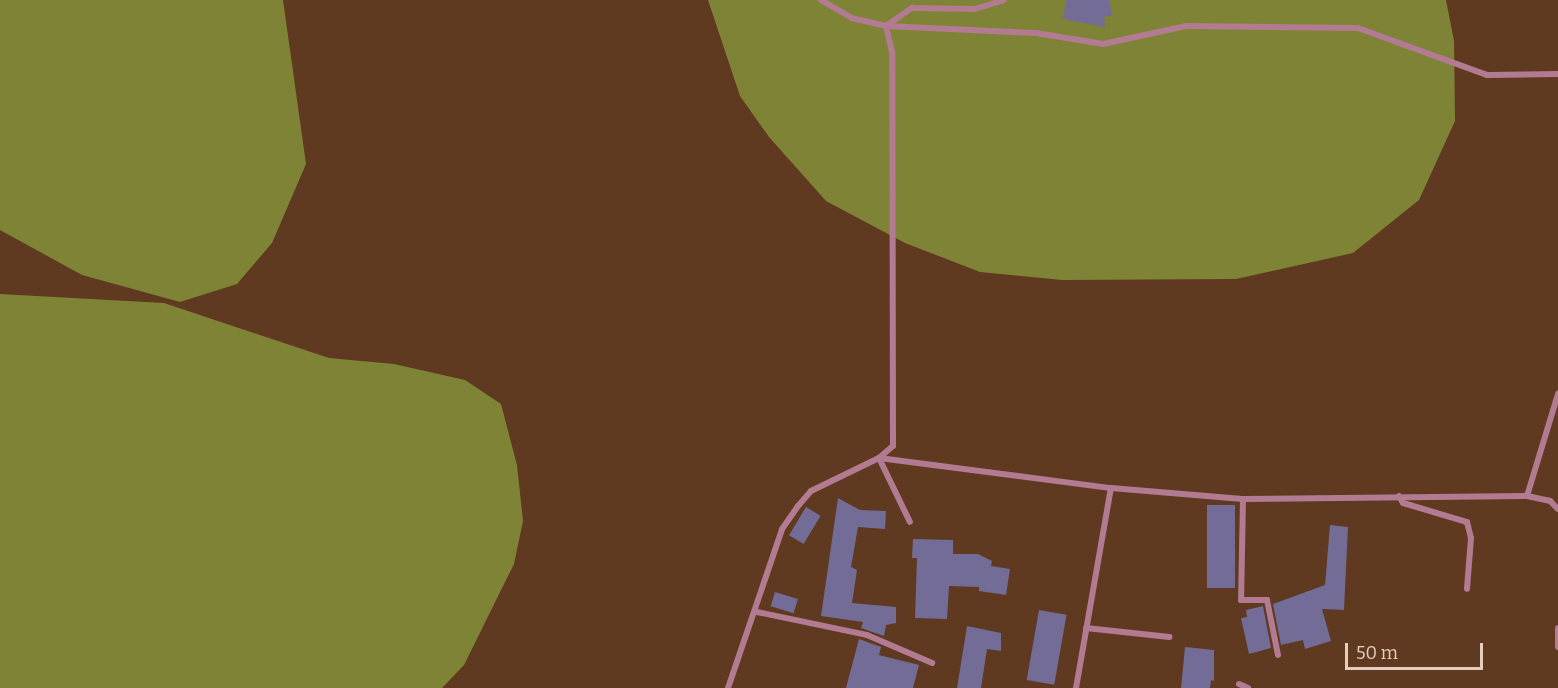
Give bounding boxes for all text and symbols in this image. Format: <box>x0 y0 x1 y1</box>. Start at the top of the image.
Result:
scale bar <box>1348 631 1486 669</box>
text: 50 m <box>1356 642 1398 664</box>

